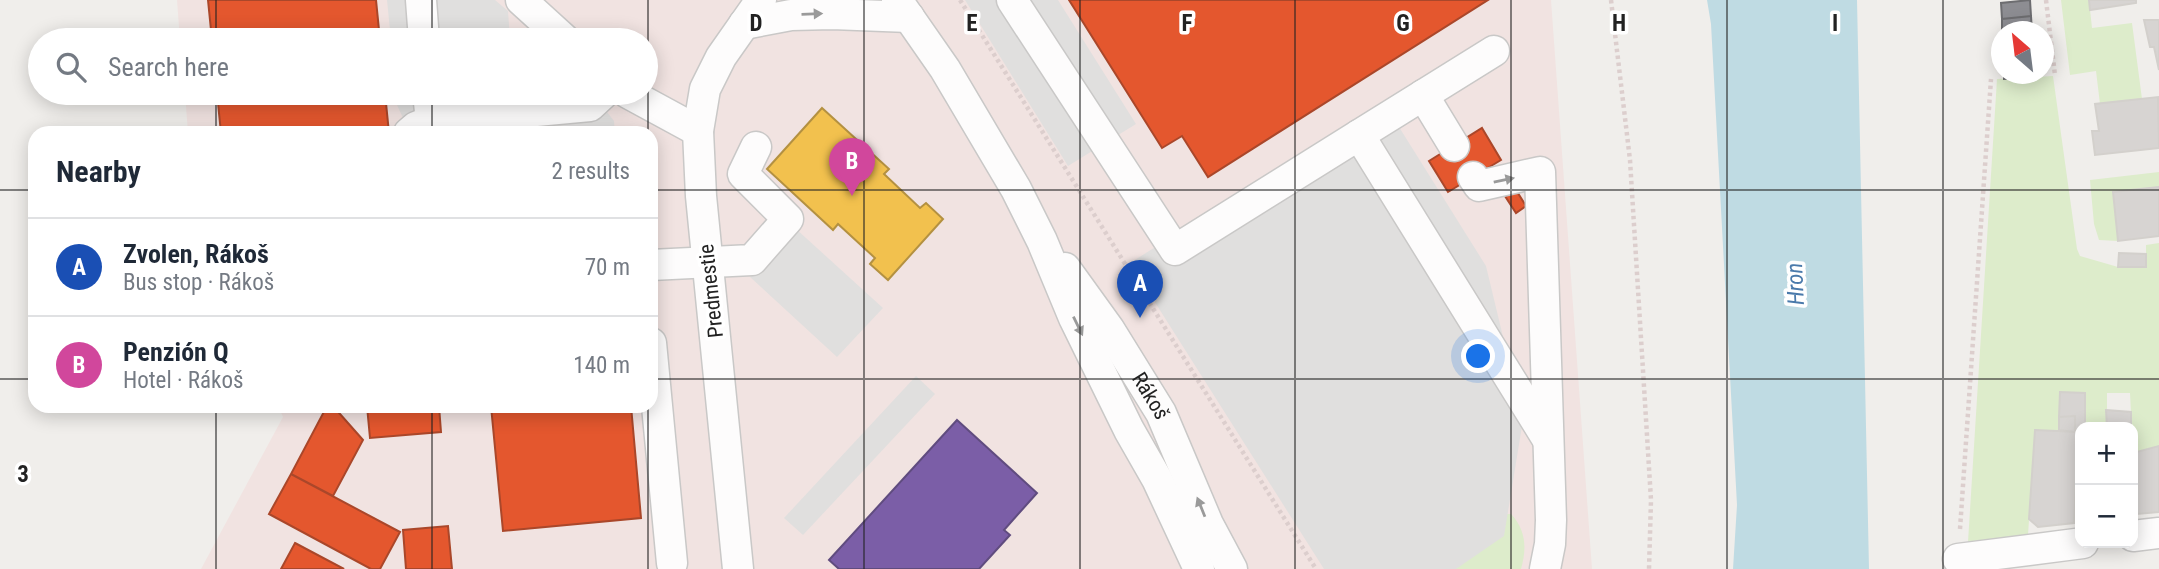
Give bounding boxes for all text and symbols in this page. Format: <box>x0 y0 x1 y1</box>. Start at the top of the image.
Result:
one-way arrow <box>801 9 823 20</box>
text: D <box>750 10 763 37</box>
text: E <box>966 10 978 37</box>
text: F <box>1182 10 1193 37</box>
text: G <box>1396 10 1410 37</box>
text: H <box>1612 10 1626 37</box>
text: I <box>1832 10 1838 37</box>
north arrow <box>1991 21 2054 84</box>
search box <box>28 28 658 105</box>
icon: search <box>52 48 90 86</box>
text: Search here <box>108 52 229 82</box>
pin: B <box>829 138 875 196</box>
text: Nearby <box>56 154 141 189</box>
text: 2 results <box>552 158 630 185</box>
one-way arrow <box>1493 175 1515 186</box>
text: Zvolen, Rákoš <box>123 239 269 269</box>
street label: Predmestie <box>694 243 728 339</box>
text: A <box>72 254 86 281</box>
text: 70 m <box>585 254 630 281</box>
pin: A <box>1117 260 1163 318</box>
water label: Hron <box>1781 262 1810 306</box>
text: Bus stop · Rákoš <box>123 269 274 296</box>
one-way arrow <box>1072 316 1084 336</box>
text: Penzión Q <box>123 337 229 367</box>
your location <box>1461 339 1495 373</box>
text: B <box>73 352 85 379</box>
text: 140 m <box>573 352 630 379</box>
text: Hotel · Rákoš <box>123 367 243 394</box>
street label: Rákoš <box>1127 368 1174 423</box>
map controls <box>2075 422 2138 548</box>
button: + <box>2075 422 2138 485</box>
text: 3 <box>17 461 29 488</box>
button: − <box>2075 485 2138 548</box>
one-way arrow <box>1196 496 1207 517</box>

